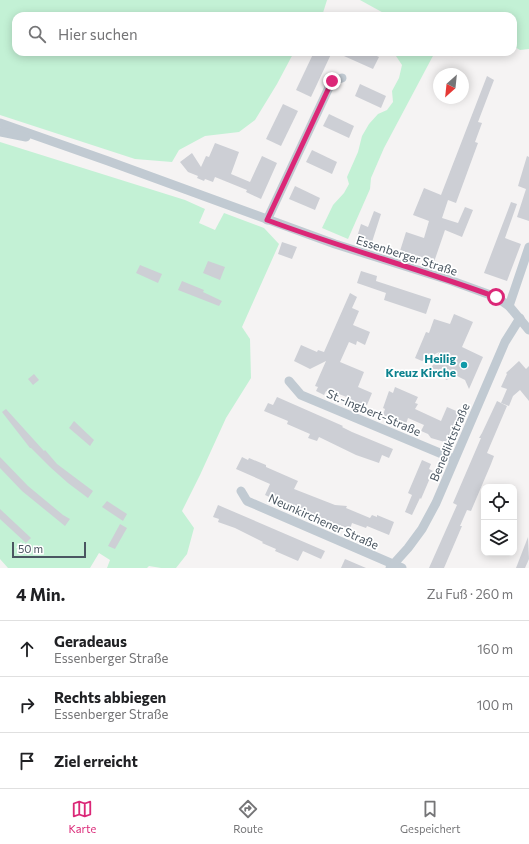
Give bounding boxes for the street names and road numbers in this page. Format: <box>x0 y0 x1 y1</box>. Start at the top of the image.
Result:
street label: Essenberger Straße <box>355 232 459 278</box>
street label: St.-Ingbert-Straße <box>325 386 423 438</box>
street label: Benediktstraße <box>426 401 472 483</box>
street label: Neunkirchener Straße <box>267 490 381 552</box>

